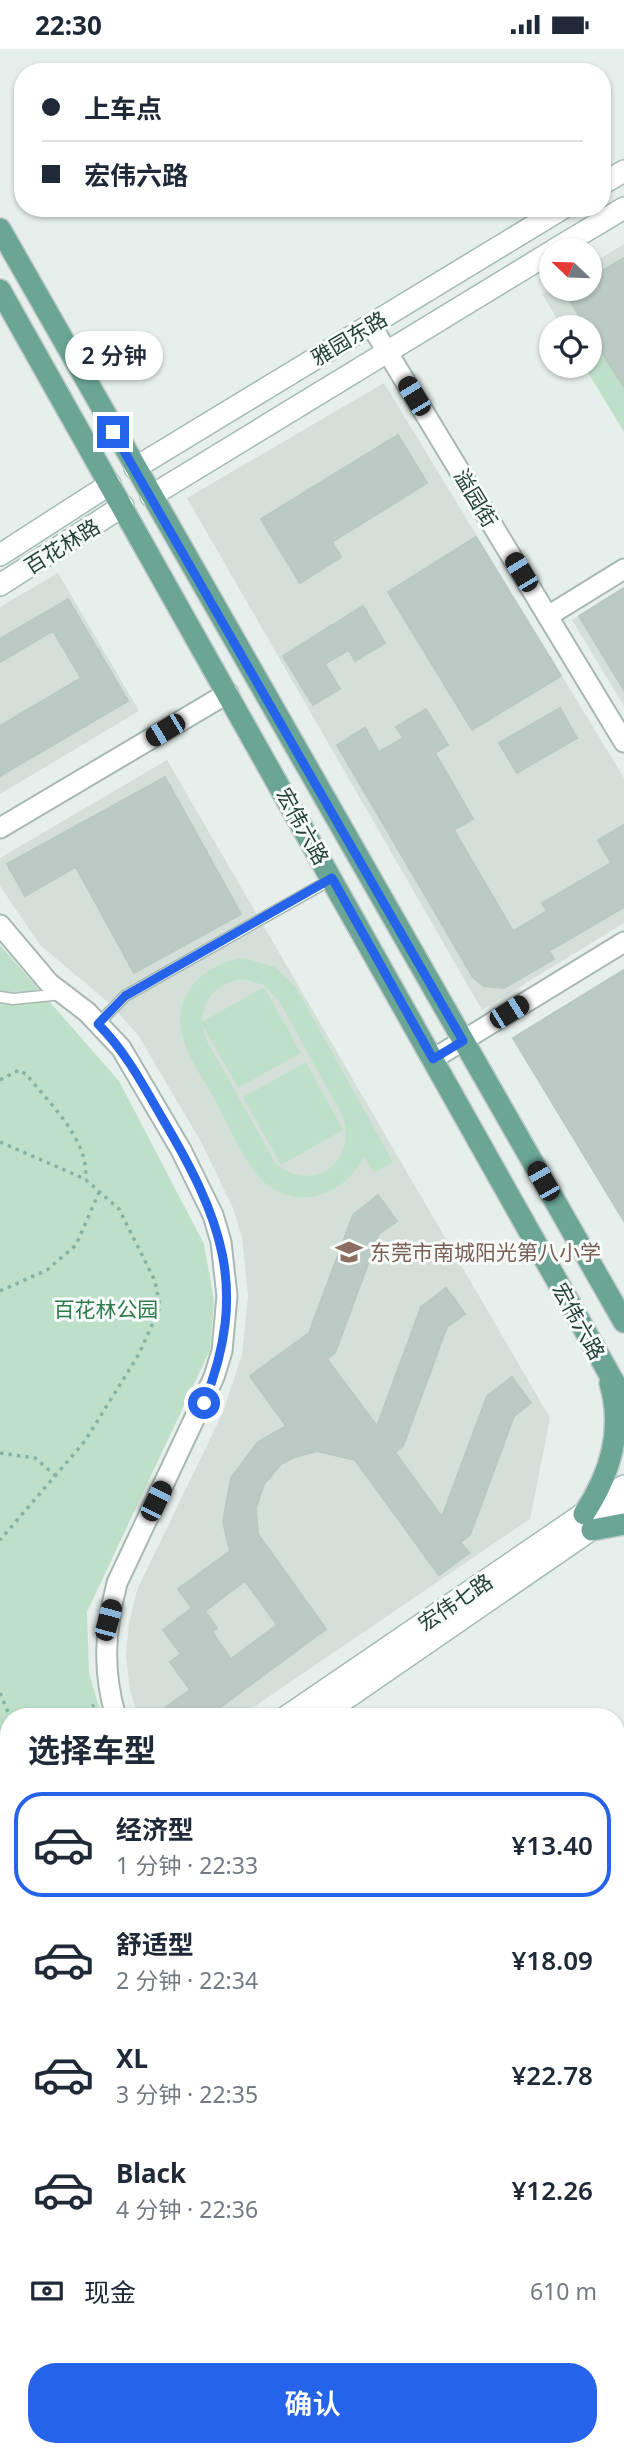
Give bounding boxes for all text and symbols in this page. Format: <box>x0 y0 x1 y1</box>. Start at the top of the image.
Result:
text: 22:30 <box>35 7 102 43</box>
text: 上车点 <box>84 90 162 126</box>
text: 宏伟六路 <box>84 157 188 193</box>
north arrow <box>539 238 602 301</box>
map controls <box>539 238 602 378</box>
street label: 雅园东路 <box>306 304 392 372</box>
button: locate <box>539 315 602 378</box>
callout: 2 分钟 <box>64 331 162 379</box>
text: 2 分钟 <box>81 339 147 371</box>
car <box>395 373 434 419</box>
route end <box>97 416 129 448</box>
street label: 溢园街 <box>448 464 504 532</box>
street label: 百花林路 <box>19 512 105 580</box>
car <box>502 549 541 595</box>
car <box>142 710 189 750</box>
street label: 宏伟六路 <box>270 782 336 870</box>
car <box>486 992 533 1032</box>
car <box>524 1158 563 1204</box>
school or university icon: 东莞市南城阳光第八小学 <box>334 1237 364 1267</box>
place label: 东莞市南城阳光第八小学 <box>370 1238 601 1266</box>
street label: 宏伟六路 <box>546 1277 612 1365</box>
park label: 百花林公园 <box>54 1295 159 1323</box>
route start <box>188 1387 220 1419</box>
car <box>138 1478 175 1524</box>
street label: 宏伟七路 <box>412 1567 498 1637</box>
car <box>93 1597 124 1643</box>
text: 选择车型 <box>28 1728 156 1771</box>
text: 经济型 <box>116 1811 194 1847</box>
icon: car <box>32 1813 95 1876</box>
text: ¥13.40 <box>511 1827 593 1863</box>
text: 1 分钟 · 22:33 <box>116 1849 258 1881</box>
text: 舒适型 <box>116 1926 194 1962</box>
icon: car <box>32 1928 95 1991</box>
text: ¥18.09 <box>511 1942 593 1978</box>
text: 2 分钟 · 22:34 <box>116 1964 258 1996</box>
text: XL <box>116 2040 148 2076</box>
icon: car <box>32 2043 95 2106</box>
text: ¥22.78 <box>511 2057 593 2093</box>
text: 3 分钟 · 22:35 <box>116 2078 258 2110</box>
text: Black <box>116 2155 186 2191</box>
icon: car <box>32 2158 95 2221</box>
text: ¥12.26 <box>511 2172 593 2208</box>
text: 4 分钟 · 22:36 <box>116 2193 258 2225</box>
icon: cash <box>28 2272 66 2310</box>
text: 现金 <box>84 2274 136 2310</box>
text: 610 m <box>530 2275 597 2307</box>
button: 确认 <box>28 2363 597 2443</box>

